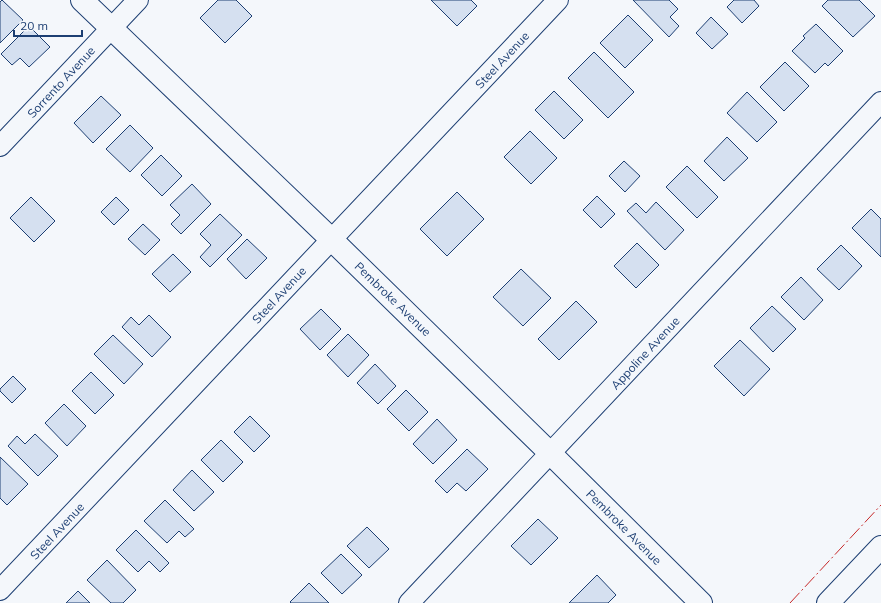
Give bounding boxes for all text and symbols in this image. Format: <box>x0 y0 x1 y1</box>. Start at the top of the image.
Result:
scale bar <box>14 12 82 38</box>
text: 20 m <box>20 18 48 33</box>
street label: Steel Avenue <box>472 28 532 92</box>
street label: Sorrento Avenue <box>24 43 98 121</box>
street label: Pembroke Avenue <box>352 259 434 339</box>
street label: Steel Avenue <box>249 263 309 327</box>
street label: Appoline Avenue <box>607 313 683 393</box>
street label: Pembroke Avenue <box>583 486 665 568</box>
street label: Steel Avenue <box>27 499 87 563</box>

